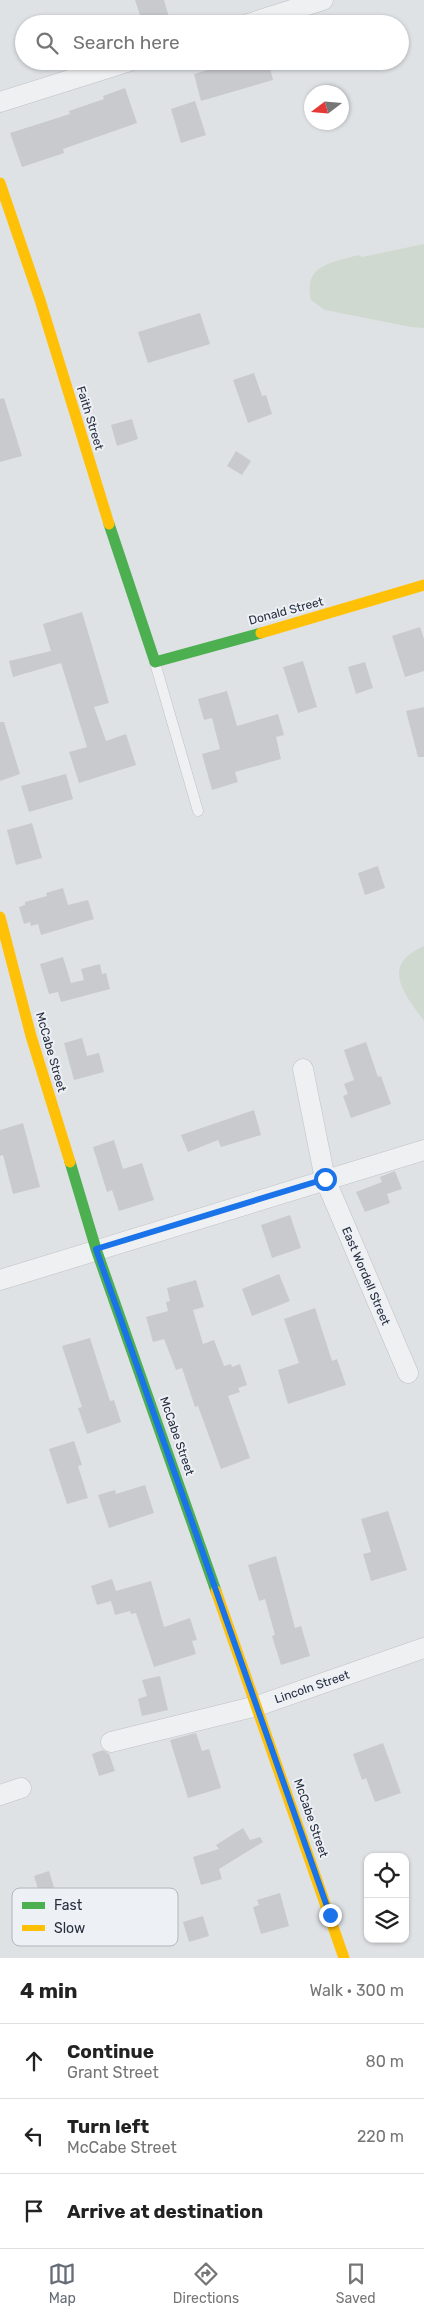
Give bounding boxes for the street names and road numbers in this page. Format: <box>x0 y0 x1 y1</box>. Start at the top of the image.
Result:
street label: Faith Street <box>74 384 106 452</box>
street label: Donald Street <box>247 594 325 628</box>
street label: McCabe Street <box>33 1011 69 1094</box>
street label: East Wordell Street <box>339 1225 393 1328</box>
street label: McCabe Street <box>157 1395 197 1477</box>
street label: Lincoln Street <box>273 1668 352 1706</box>
street label: McCabe Street <box>291 1777 331 1859</box>

